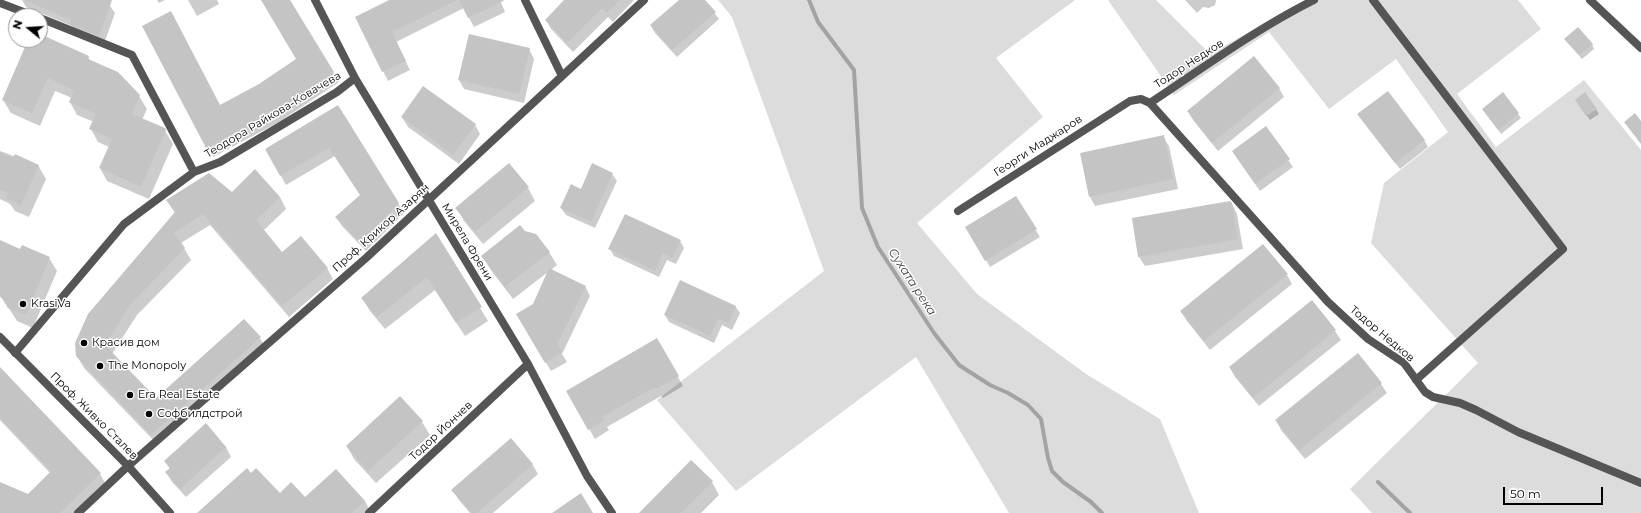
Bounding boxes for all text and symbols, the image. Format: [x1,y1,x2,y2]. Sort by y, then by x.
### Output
north arrow [8,8,48,48]
text: N [10,18,26,31]
street label: Тодор Недков [1152,37,1226,91]
street label: Теодора Райкова-Ковачева [202,69,344,161]
street label: Георги Маджаров [991,112,1085,180]
street label: Проф. Крикор Азарян [330,181,432,275]
street label: Мирела Френи [439,201,495,283]
water label: Сухата река [885,246,939,318]
place label: KrasiVa [31,297,71,311]
marker: KrasiVa [18,299,28,309]
street label: Тодор Недков [1347,303,1417,365]
place label: Красив дом [92,336,160,350]
marker: Красив дом [79,338,89,348]
place label: The Monopoly [108,359,186,373]
marker: The Monopoly [95,361,105,371]
street label: Проф. Живко Сталев [47,369,141,463]
place label: Era Real Estate [138,388,220,402]
marker: Era Real Estate [125,390,135,400]
street label: Тодор Йончев [407,399,475,463]
place label: Софбилдстрой [157,407,243,421]
marker: Софбилдстрой [144,409,154,419]
scale bar [1505,479,1605,505]
text: 50 m [1510,486,1541,501]

